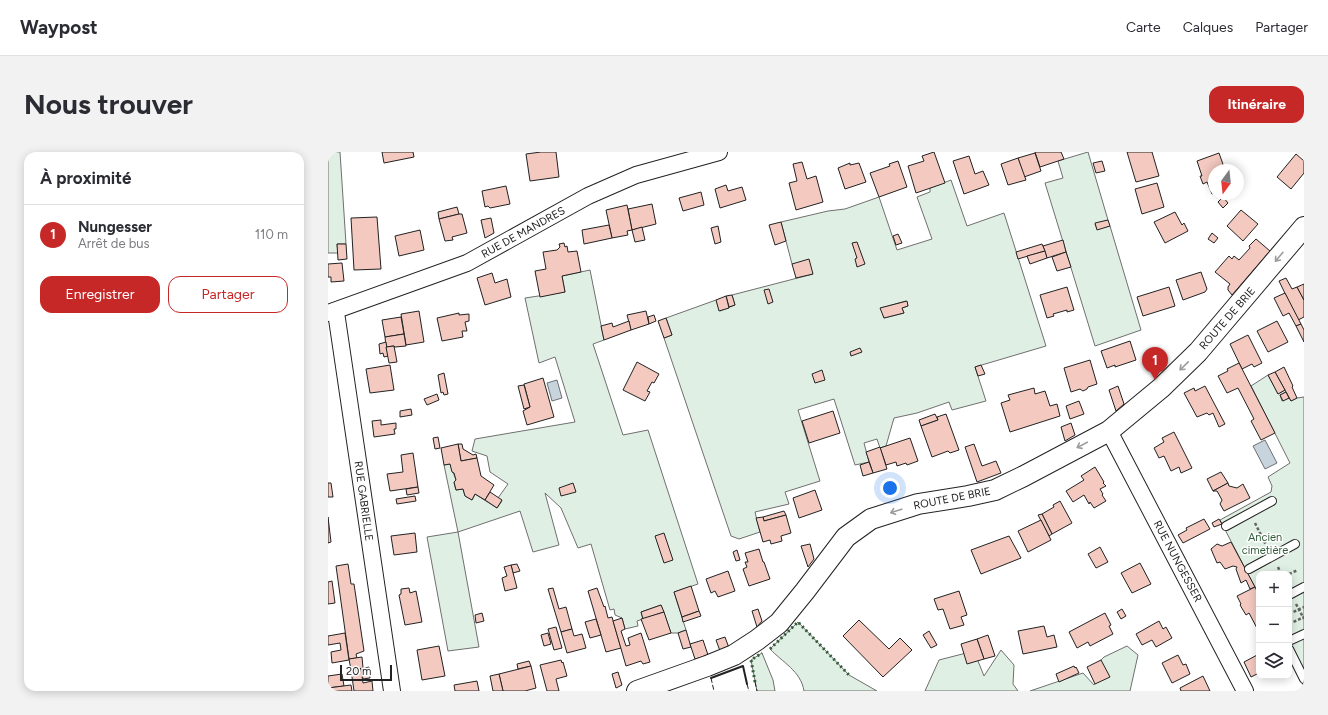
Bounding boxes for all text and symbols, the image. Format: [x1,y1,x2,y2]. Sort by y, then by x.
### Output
text: Waypost [20,16,98,39]
text: Carte [1126,19,1161,36]
text: Calques [1183,19,1233,36]
text: Partager [1255,19,1308,36]
button: Itinéraire [1209,86,1304,123]
text: Nous trouver [24,87,193,121]
north arrow [1208,164,1244,200]
text: À proximité [40,168,131,188]
street label: RUE DE MANDRES [479,204,568,261]
text: Nungesser [78,218,152,236]
text: 1 [50,227,56,242]
text: 110 m [255,227,288,242]
text: Arrêt de bus [78,236,150,251]
one-way arrow [1274,252,1283,263]
button: Enregistrer [40,276,160,313]
button: Partager [168,276,288,313]
street label: ROUTE DE BRIE [1197,285,1258,352]
pin: 1 [1142,347,1168,380]
one-way arrow [1179,361,1189,370]
one-way arrow [1077,442,1089,450]
street label: RUE GABRIELLE [351,460,376,542]
your location [880,478,900,498]
street label: ROUTE DE BRIE [912,485,992,512]
one-way arrow [889,508,902,515]
street label: RUE NUNGESSER [1151,518,1205,604]
park label: Ancien cimetière [1242,531,1288,557]
map controls [1256,571,1292,679]
button: + [1256,571,1292,607]
button: − [1256,607,1292,643]
button: layers [1256,643,1292,679]
scale bar [340,663,392,682]
text: 20 m [346,665,371,678]

